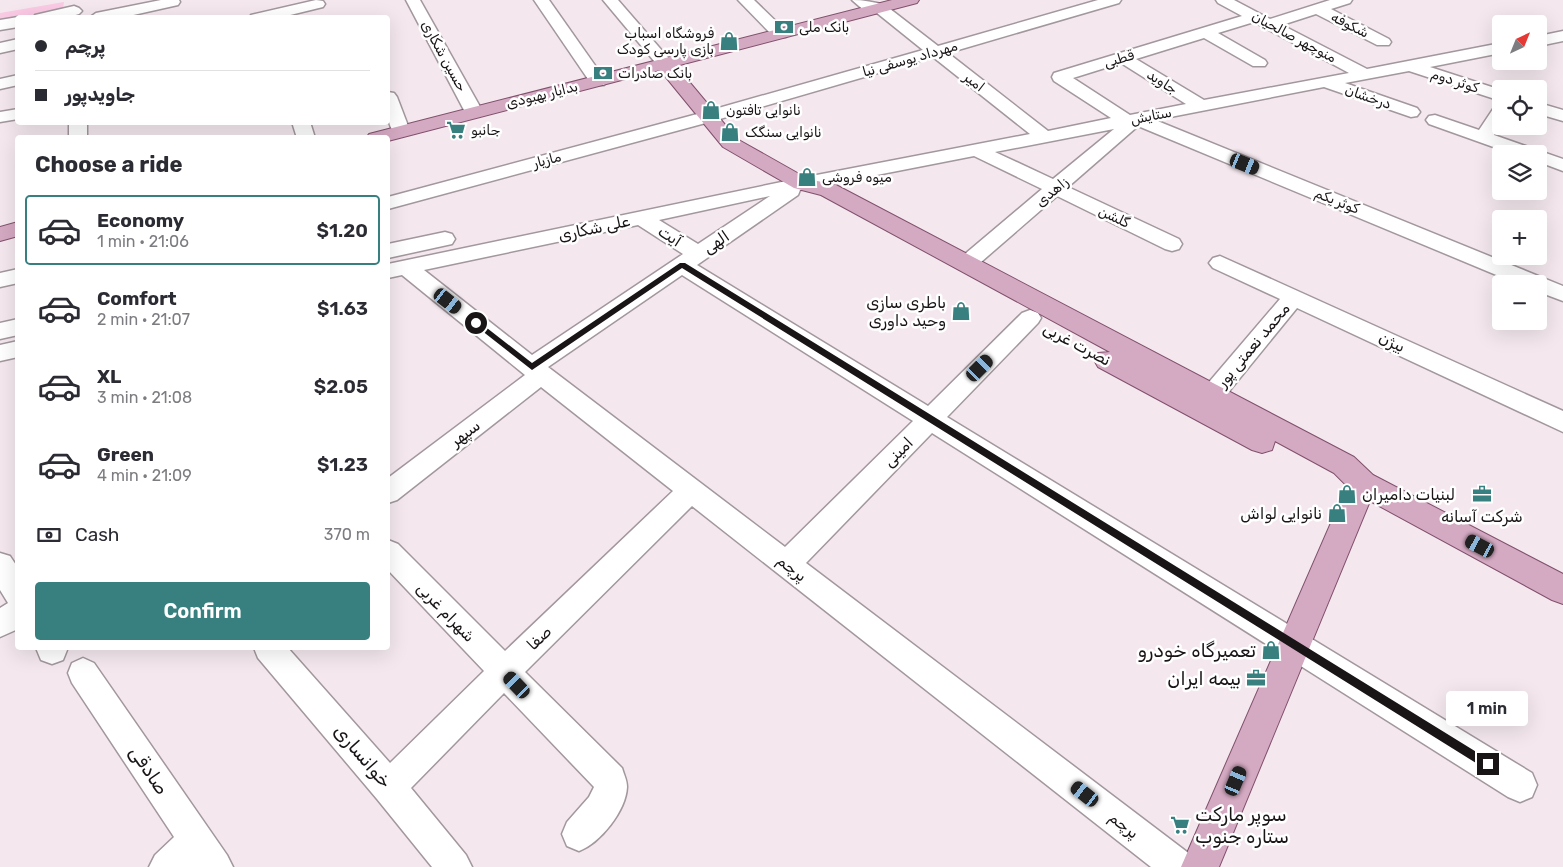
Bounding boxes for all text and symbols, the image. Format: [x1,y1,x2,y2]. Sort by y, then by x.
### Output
street label: منوچهر صالحیان [1249,8,1339,67]
street label: شکوفه [1328,8,1372,42]
north arrow [1492,15,1548,70]
map controls [1492,15,1547,330]
bank icon: بانک ملی [773,16,795,38]
street label: حسین شکاری [417,17,471,95]
place label: بانک ملی [799,19,849,36]
place label: فروشگاه اسباب بازی پارسی کودک [617,25,714,59]
shop icon: فروشگاه اسباب بازی پارسی کودک [718,30,740,52]
text: پرچم [65,35,105,58]
street label: مهرداد یوسفی نیا [860,37,960,81]
street label: قطبی [1102,46,1137,72]
bank icon: بانک صادرات [592,62,614,84]
place label: بانک صادرات [618,65,692,82]
street label: کوثر دوم [1429,65,1482,98]
street label: جاوید [1144,66,1181,98]
street label: امیر [959,68,988,95]
street label: بدایار بهبودی [504,78,580,112]
button: locate [1492,80,1547,135]
street label: درخشان [1343,81,1394,113]
text: جاویدپور [65,83,135,106]
shop icon: نانوایی تافتون [700,99,722,121]
place label: نانوایی تافتون [726,102,801,119]
street label: ستایش [1129,104,1173,128]
supermarket icon: جانبو [445,119,467,141]
shop icon: نانوایی سنگک [719,121,741,143]
place label: جانبو [471,122,500,139]
place label: نانوایی سنگک [745,124,822,141]
button: layers [1492,145,1547,200]
street label: مازیار [530,148,563,172]
text: Choose a ride [35,151,182,178]
car [1228,151,1261,177]
shop icon: میوه فروشی [796,166,818,188]
place label: میوه فروشی [822,169,892,186]
street label: زاهدی [1032,173,1072,211]
street label: کوثر یکم [1312,184,1362,218]
street label: گلشن [1096,202,1133,232]
icon: car [37,208,82,253]
text: Economy [97,209,184,232]
button: + [1492,210,1547,265]
street label: علی شکاری [556,211,632,246]
text: $1.20 [316,219,368,242]
street label: آیت [655,221,686,251]
street label: الهی [699,226,733,258]
text: 1 min · 21:06 [97,232,189,251]
button: − [1492,275,1547,330]
icon: car [37,286,82,331]
car [431,286,464,316]
text: Comfort [97,287,177,310]
place label: باطری سازی وحید داوری [866,293,946,331]
text: $1.63 [317,297,368,320]
street label: محمد نعمتی پور [1212,299,1295,392]
shop icon: باطری سازی وحید داوری [950,300,972,322]
text: 2 min · 21:07 [97,310,190,329]
route start [465,312,487,334]
street label: نصرت غربی [1040,318,1114,371]
street label: بیژن [1375,328,1408,357]
car [964,352,995,384]
icon: car [37,364,82,409]
text: XL [97,365,121,388]
text: $2.05 [314,375,368,398]
text: 3 min · 21:08 [97,388,192,407]
street label: سپهر [445,416,484,452]
street label: امینی [879,433,917,471]
icon: car [37,442,82,487]
text: Green [97,443,154,466]
text: $1.23 [317,453,368,476]
text: 4 min · 21:09 [97,466,192,485]
shop icon: لبنیات دامیران [1336,483,1358,505]
office icon: شرکت آسانه [1471,483,1493,505]
place label: لبنیات دامیران [1362,485,1455,505]
shop icon: نانوایی لواش [1326,502,1348,524]
place label: نانوایی لواش [1240,504,1322,524]
place label: شرکت آسانه [1441,507,1523,527]
icon: cash [35,521,63,549]
text: Cash [75,523,119,546]
text: 370 m [324,525,370,544]
car [1463,532,1496,560]
street label: پرچم [773,551,811,586]
street label: شهرام غربی [412,578,479,646]
button: Confirm [35,582,370,640]
street label: صفا [523,622,555,654]
place label: تعمیرگاه خودرو [1138,639,1256,662]
shop icon: تعمیرگاه خودرو [1260,639,1282,661]
place label: بیمه ایران [1167,667,1241,690]
office icon: بیمه ایران [1245,667,1267,689]
car [501,669,532,701]
callout: 1 min [1447,692,1529,726]
text: 1 min [1467,699,1507,718]
street label: خوانساری [329,719,397,793]
street label: صادقی [124,741,174,799]
route end [1477,753,1499,775]
car [1223,764,1248,798]
car [1068,779,1101,809]
place label: سوپر مارکت ستاره جنوب [1195,803,1289,848]
street label: پرچم [1105,808,1143,843]
supermarket icon: سوپر مارکت ستاره جنوب [1169,814,1191,836]

